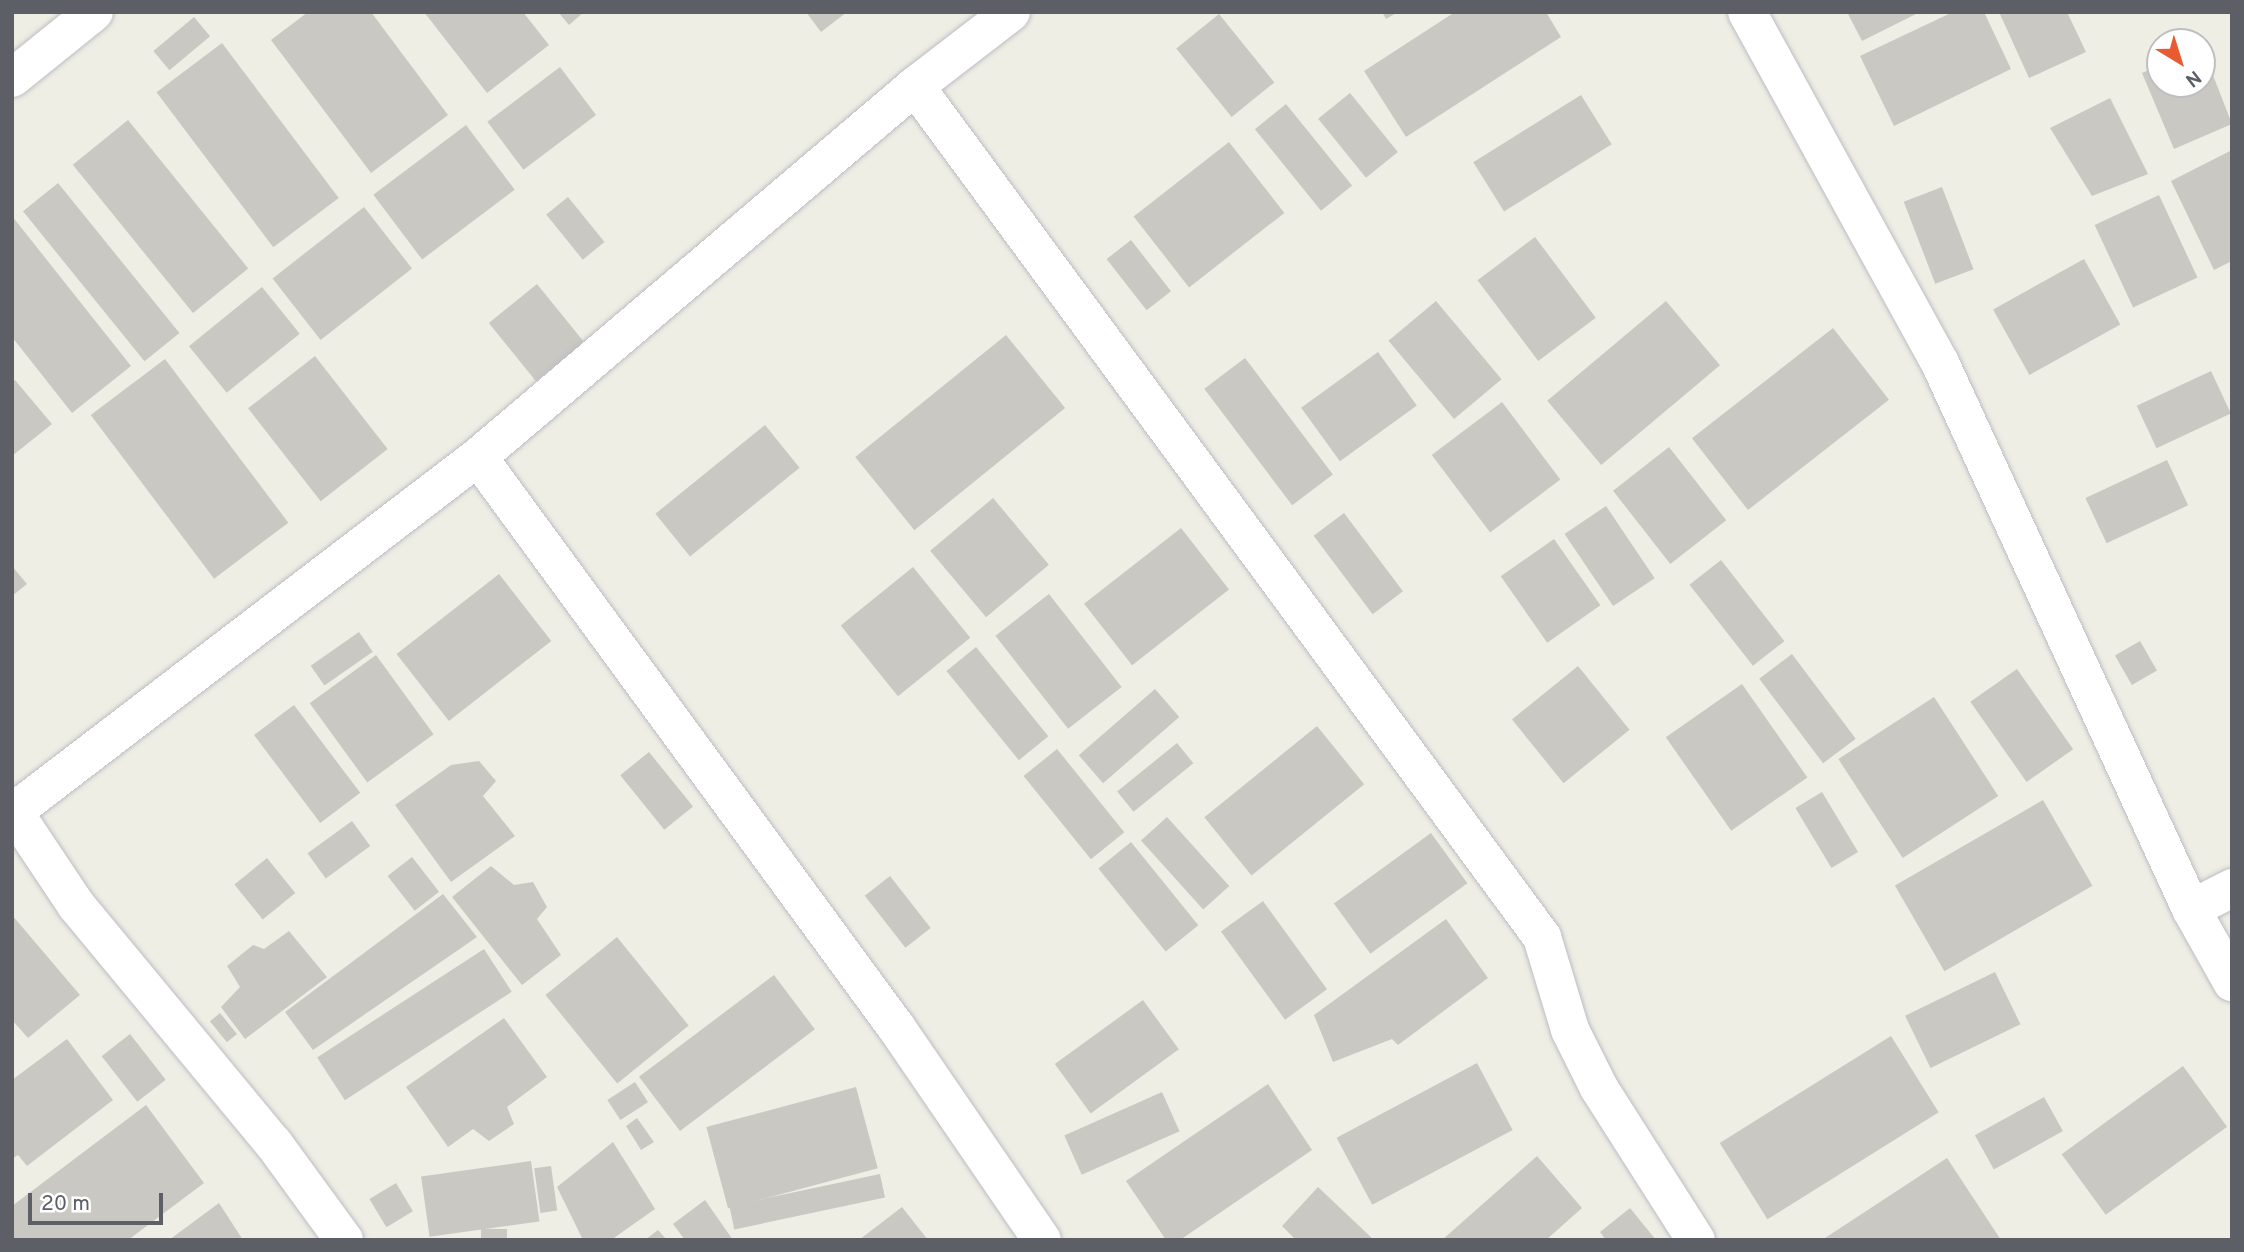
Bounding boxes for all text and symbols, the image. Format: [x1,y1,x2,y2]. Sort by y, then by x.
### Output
north arrow [2146,28,2216,98]
text: N [2180,64,2205,92]
scale bar [32,1178,166,1222]
text: 20 m [41,1191,90,1218]

